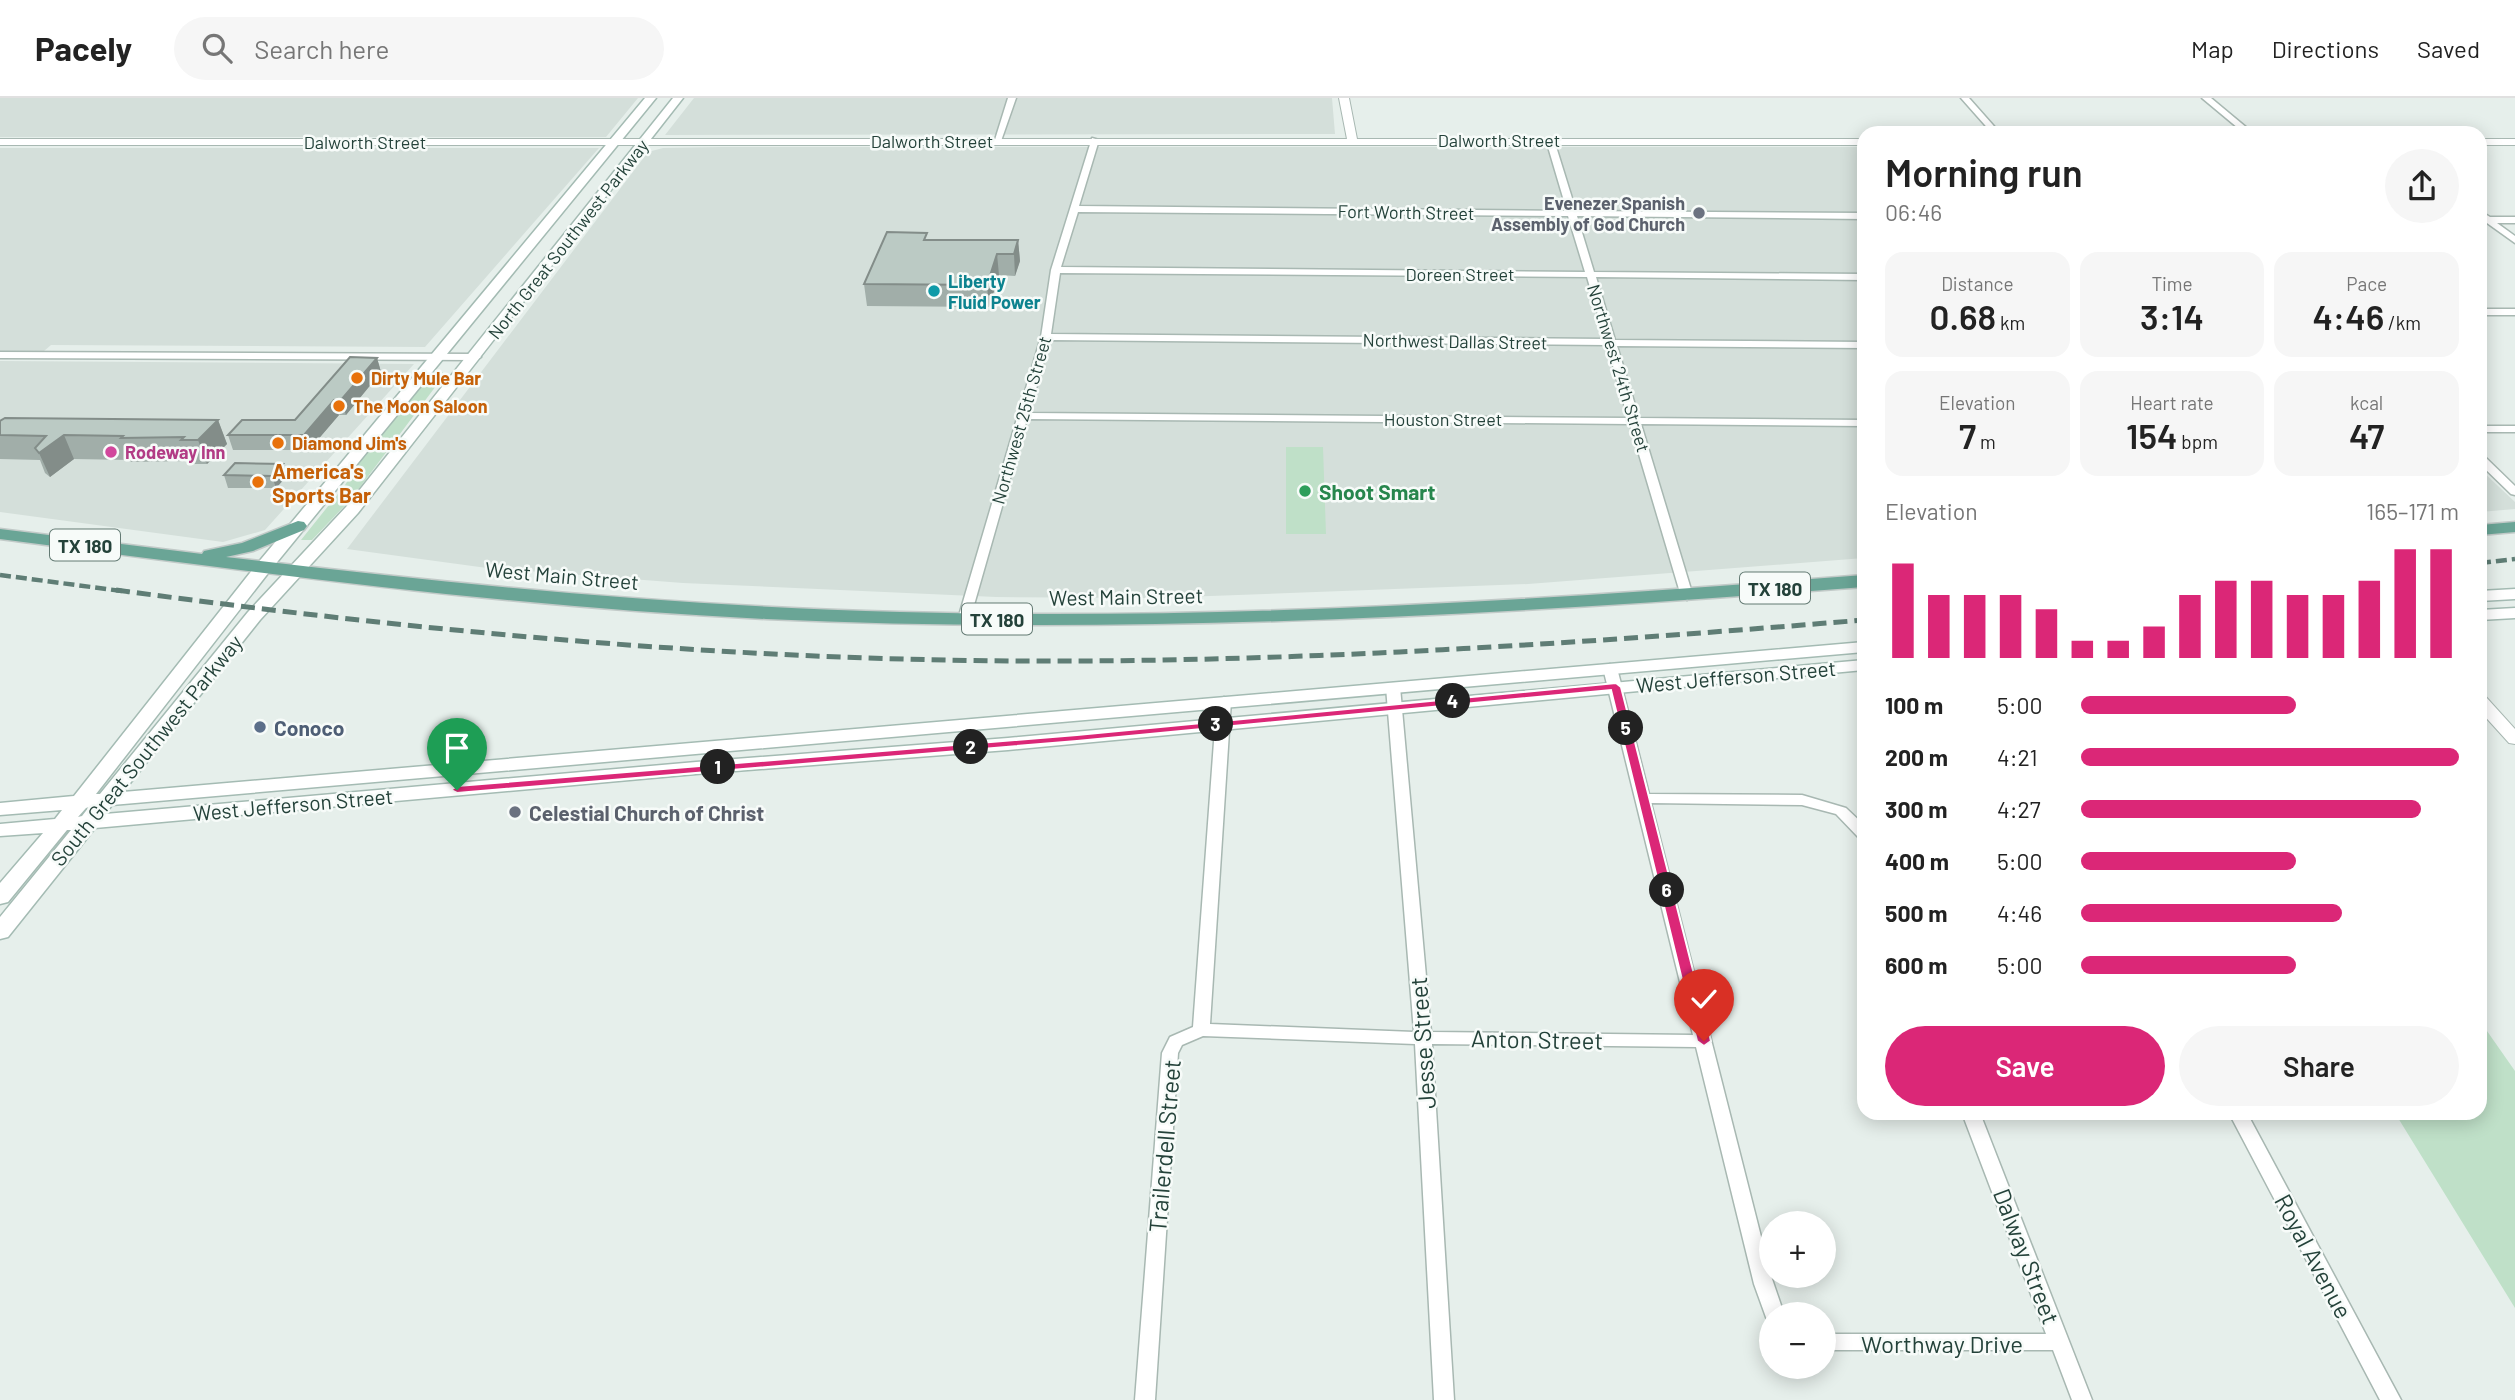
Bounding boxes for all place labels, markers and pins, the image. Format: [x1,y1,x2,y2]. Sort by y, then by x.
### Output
place label: Evenezer Spanish Assembly of God Church [1491,192,1685,235]
marker: Evenezer Spanish Assembly of God Church [1691,205,1707,221]
place label: Liberty Fluid Power [948,270,1041,313]
marker: Liberty Fluid Power [926,283,942,299]
place label: Dirty Mule Bar [371,367,481,389]
marker: Dirty Mule Bar [349,370,365,386]
place label: The Moon Saloon [353,395,488,417]
marker: The Moon Saloon [331,398,347,414]
place label: Diamond Jim's [292,432,407,454]
marker: Diamond Jim's [270,435,286,451]
place label: Rodeway Inn [125,441,225,463]
marker: Rodeway Inn [103,444,119,460]
place label: America's Sports Bar [272,458,371,507]
marker: America's Sports Bar [250,474,266,490]
place label: Shoot Smart [1319,479,1435,504]
marker: Shoot Smart [1297,483,1313,499]
pin: 4 [1436,684,1470,718]
pin: 3 [1198,706,1234,742]
pin: 5 [1608,710,1644,746]
place label: Conoco [274,715,344,740]
pin [427,718,487,790]
marker: Conoco [252,719,268,735]
pin: 2 [954,730,988,764]
pin: 1 [700,750,736,784]
place label: Celestial Church of Christ [529,800,764,825]
marker: Celestial Church of Christ [507,804,523,820]
pin: 6 [1650,872,1684,908]
pin [1674,969,1734,1041]

